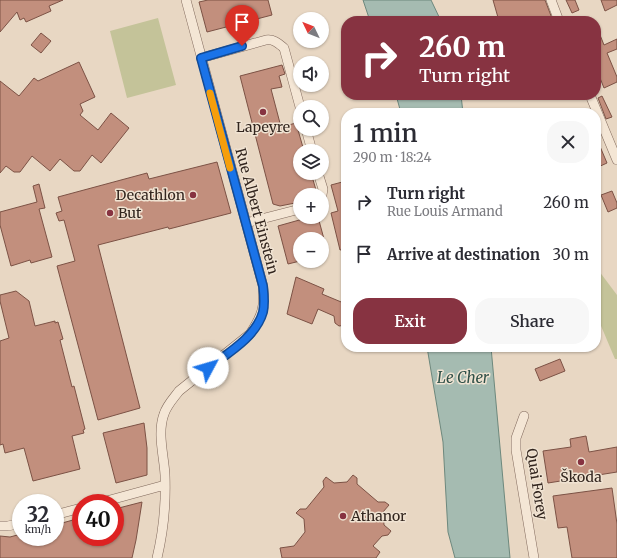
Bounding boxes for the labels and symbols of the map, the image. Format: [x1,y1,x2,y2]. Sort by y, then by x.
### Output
pin [225,5,259,46]
north arrow [293,12,329,48]
marker: Lapeyre [258,107,268,117]
place label: Lapeyre [236,118,290,136]
street label: Rue Albert Einstein [231,146,283,276]
place label: Decathlon [116,186,185,204]
marker: Decathlon [188,190,198,200]
place label: But [118,204,142,222]
marker: But [105,208,115,218]
position arrow [187,347,229,389]
water label: Le Cher [437,368,490,387]
street label: Quai Forey [522,447,552,522]
marker: Škoda [576,457,586,467]
place label: Škoda [560,468,602,486]
speed limit sign: 40 [72,494,124,546]
place label: Athanor [350,507,406,525]
marker: Athanor [338,511,348,521]

